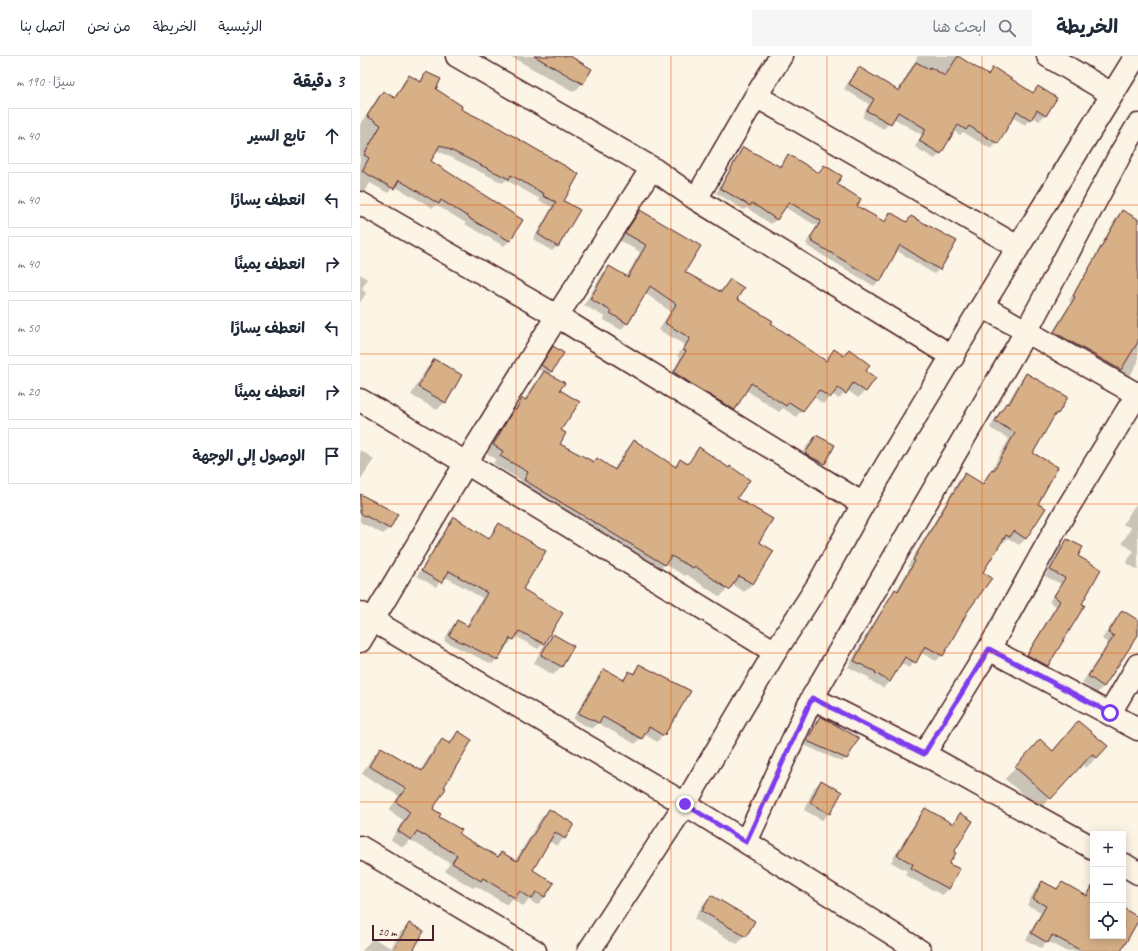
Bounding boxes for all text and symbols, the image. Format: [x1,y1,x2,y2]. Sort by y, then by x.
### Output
search box [752,10,1032,46]
text: الخريطة [1056,15,1118,39]
icon: search [996,17,1018,39]
text: اتصل بنا [20,18,65,35]
text: من نحن [87,18,131,35]
text: الخريطة [153,18,196,35]
text: الرئيسية [218,18,262,35]
text: ابحث هنا [932,18,986,37]
text: 3 دقيقة [293,71,344,92]
text: سيرًا · 190 m [16,74,75,90]
icon: ahead [321,125,343,147]
text: تابع السير [248,127,305,146]
text: 40 m [17,128,39,144]
icon: left [321,189,343,211]
text: انعطف يسارًا [230,191,305,210]
text: 40 m [17,192,39,208]
icon: right [321,253,343,275]
text: انعطف يمينًا [234,255,305,274]
text: 40 m [17,256,39,272]
icon: left [321,317,343,339]
text: انعطف يسارًا [230,319,305,338]
text: 50 m [17,320,39,336]
icon: right [321,381,343,403]
text: انعطف يمينًا [234,383,305,402]
text: 20 m [17,384,39,400]
icon: arrive [321,445,343,467]
text: الوصول إلى الوجهة [192,447,305,466]
route start [1101,704,1119,722]
route end [676,795,694,813]
map controls [1090,831,1126,939]
button: + [1090,831,1126,867]
button: − [1090,867,1126,903]
button: locate [1090,903,1126,939]
scale bar [372,923,434,942]
text: 20 m [378,925,397,939]

